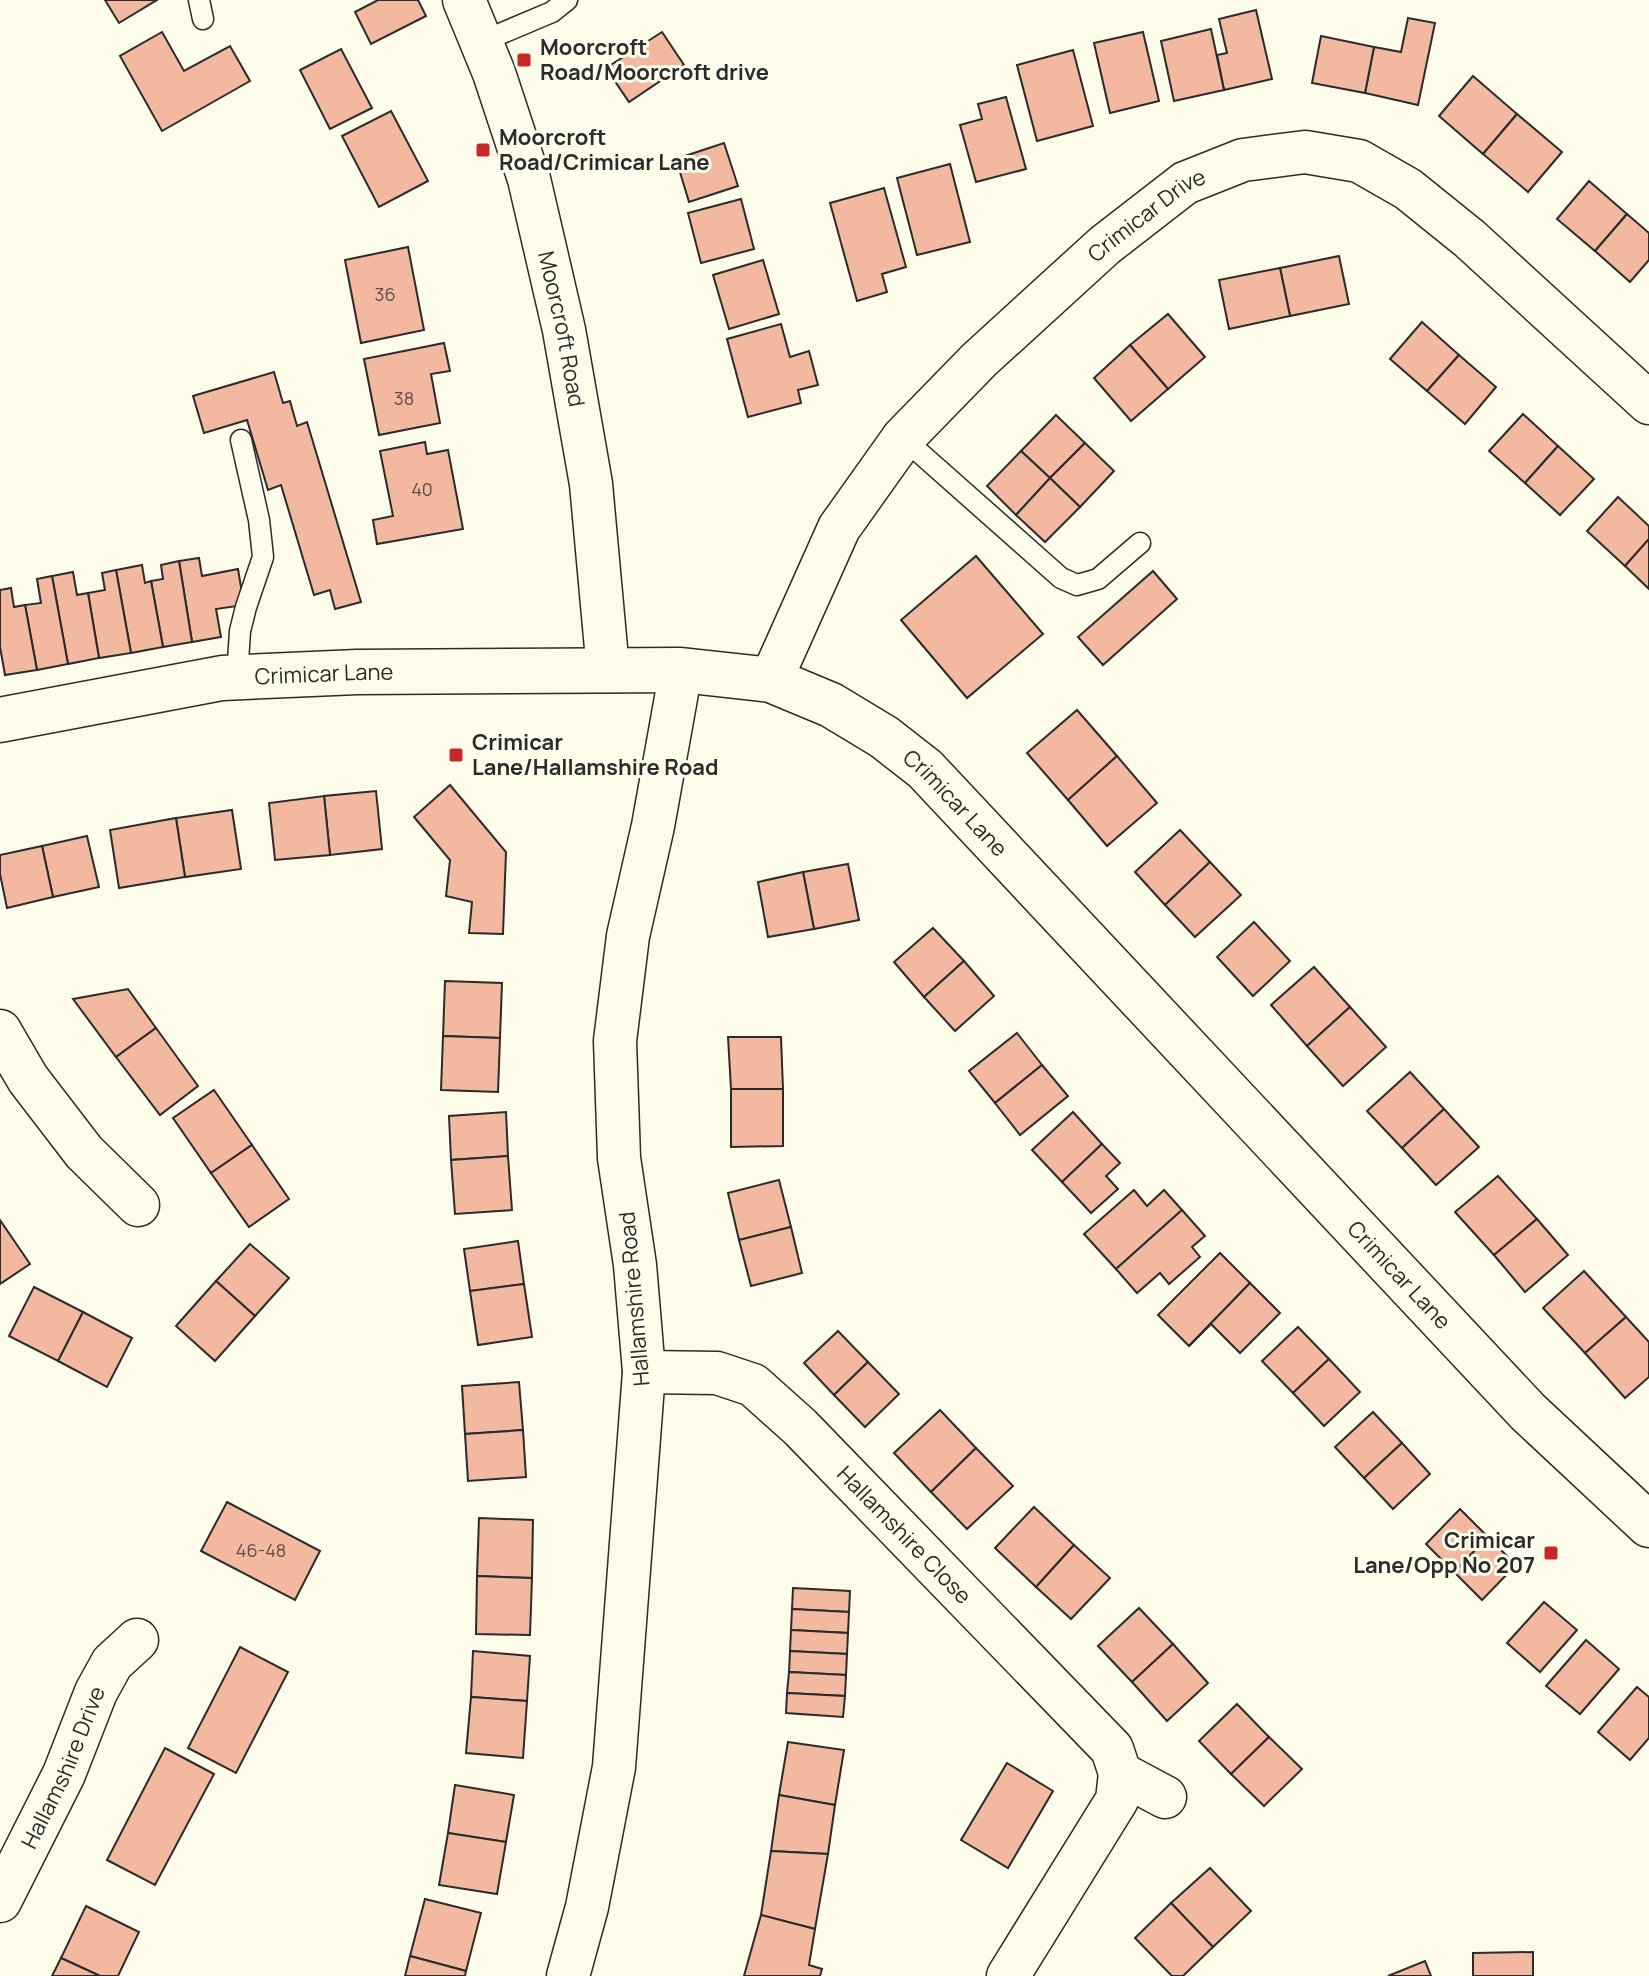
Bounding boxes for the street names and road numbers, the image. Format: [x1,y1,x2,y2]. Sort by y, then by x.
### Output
street label: Crimicar Drive [1081,161,1210,269]
street label: Moorcroft Road [531,248,592,409]
street label: Crimicar Lane [254,657,393,692]
street label: Crimicar Lane [897,742,1015,863]
street label: Hallamshire Road [611,1210,657,1388]
street label: Crimicar Lane [1341,1214,1458,1336]
street label: Hallamshire Close [830,1459,978,1610]
street label: Hallamshire Drive [14,1682,112,1854]

